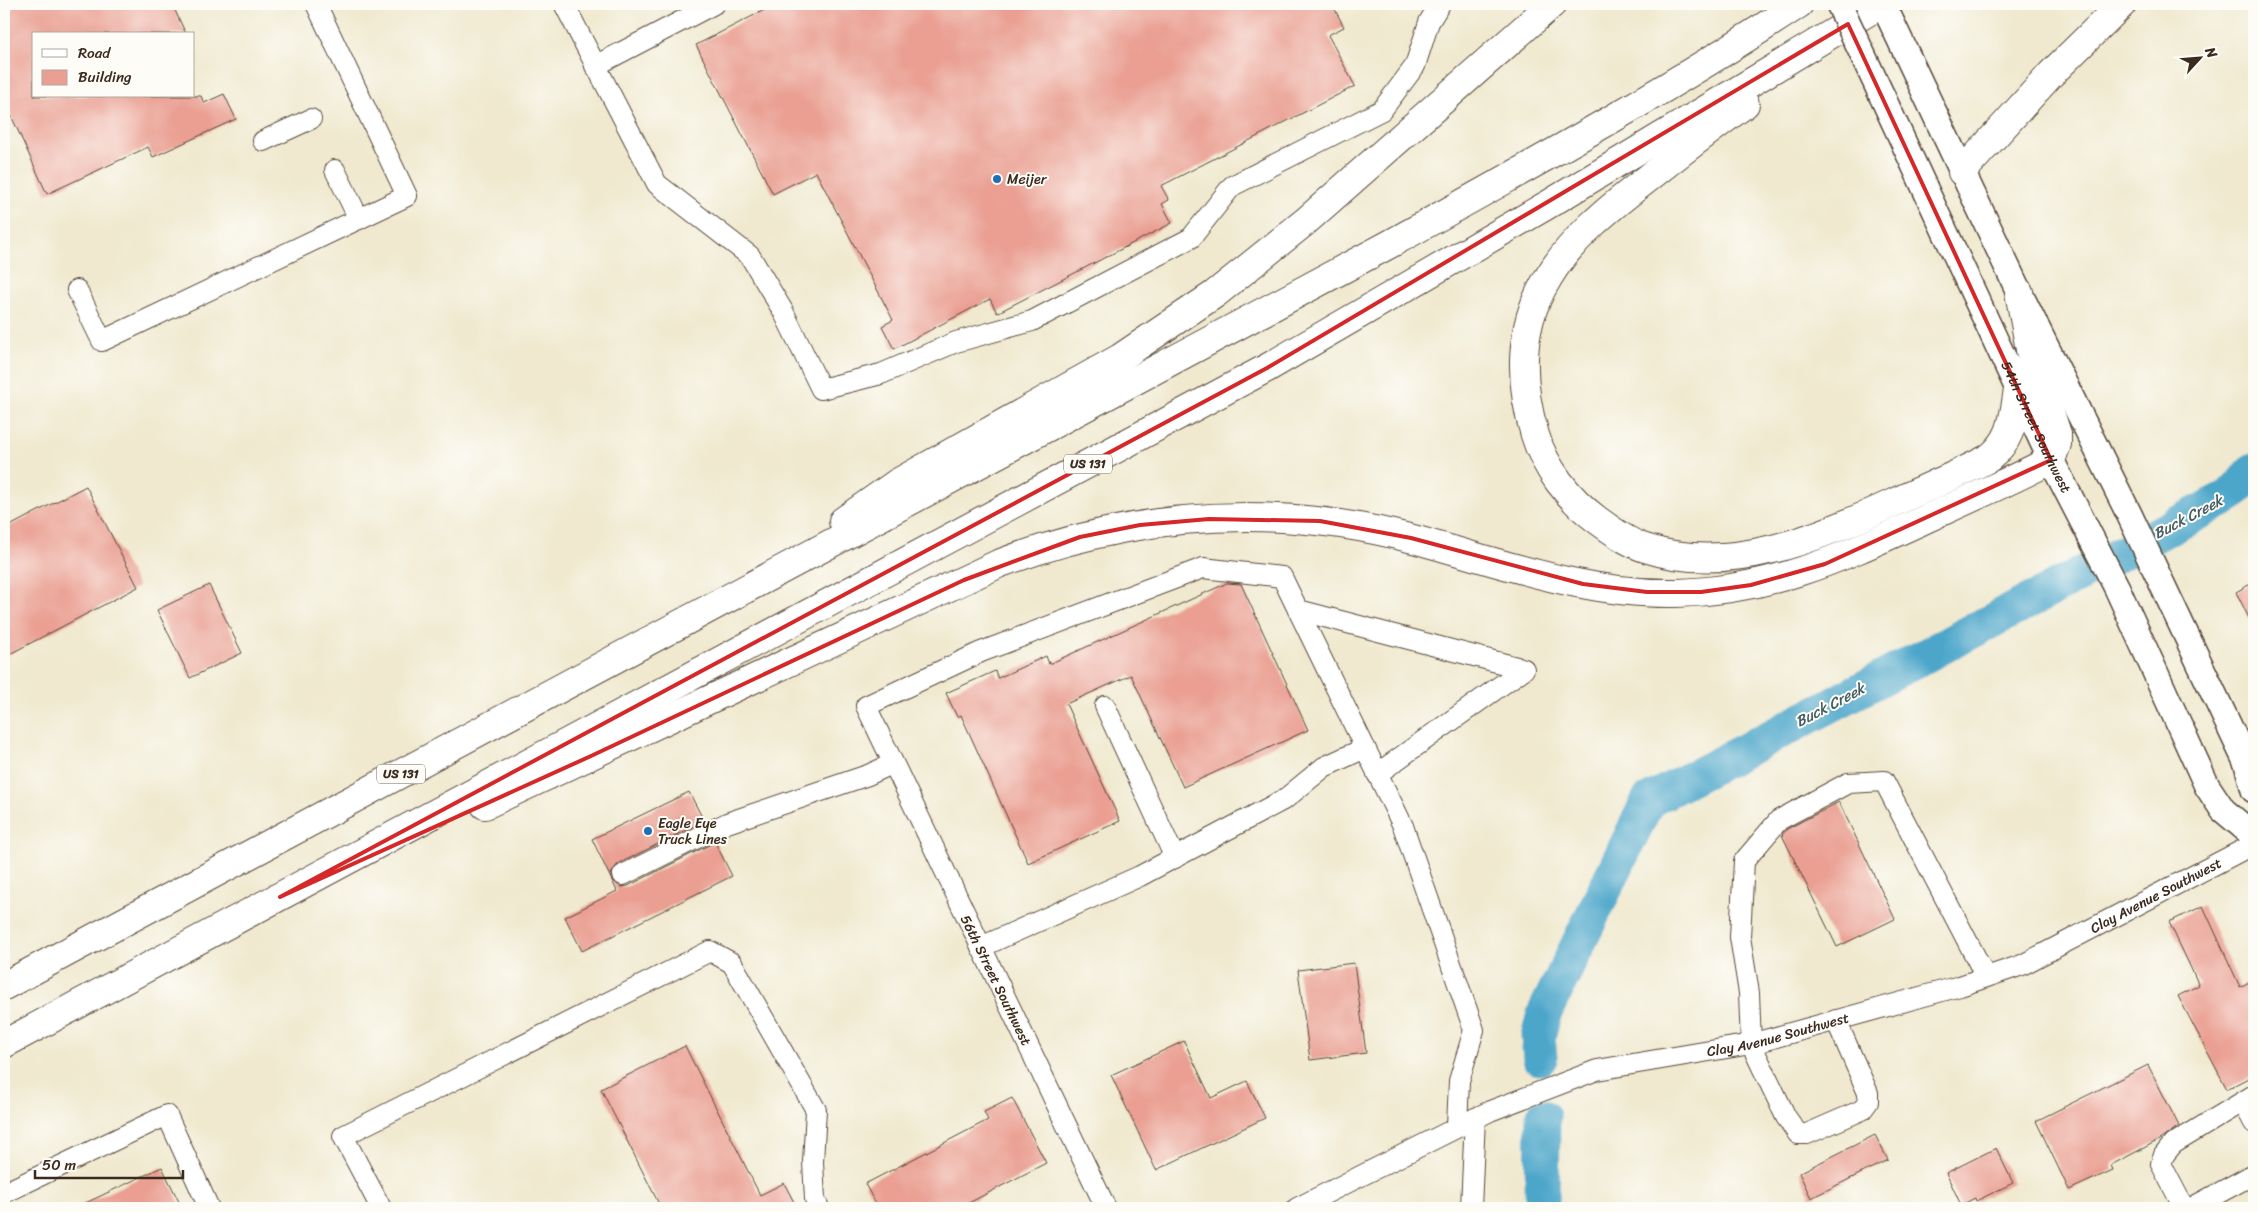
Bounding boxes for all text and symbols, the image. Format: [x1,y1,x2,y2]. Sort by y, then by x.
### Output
legend [32,32,195,98]
north arrow [2176,32,2226,82]
text: Road [78,40,111,66]
text: N [2197,42,2225,63]
text: Building [78,64,132,90]
place label: Meijer [1007,167,1048,192]
marker: Meijer [991,173,1003,185]
street label: 54th Street Southwest [1994,357,2078,498]
road number: US 131 [1064,454,1112,474]
water label: Buck Creek [2149,487,2229,546]
water label: Buck Creek [1791,675,1871,734]
road number: US 131 [377,764,425,784]
place label: Eagle Eye Truck Lines [658,811,727,852]
marker: Eagle Eye Truck Lines [642,825,654,837]
street label: Clay Avenue Southwest [2086,851,2226,940]
street label: 56th Street Southwest [953,911,1038,1050]
street label: Clay Avenue Southwest [1705,1005,1852,1064]
scale bar [35,1147,182,1179]
text: 50 m [42,1152,77,1178]

